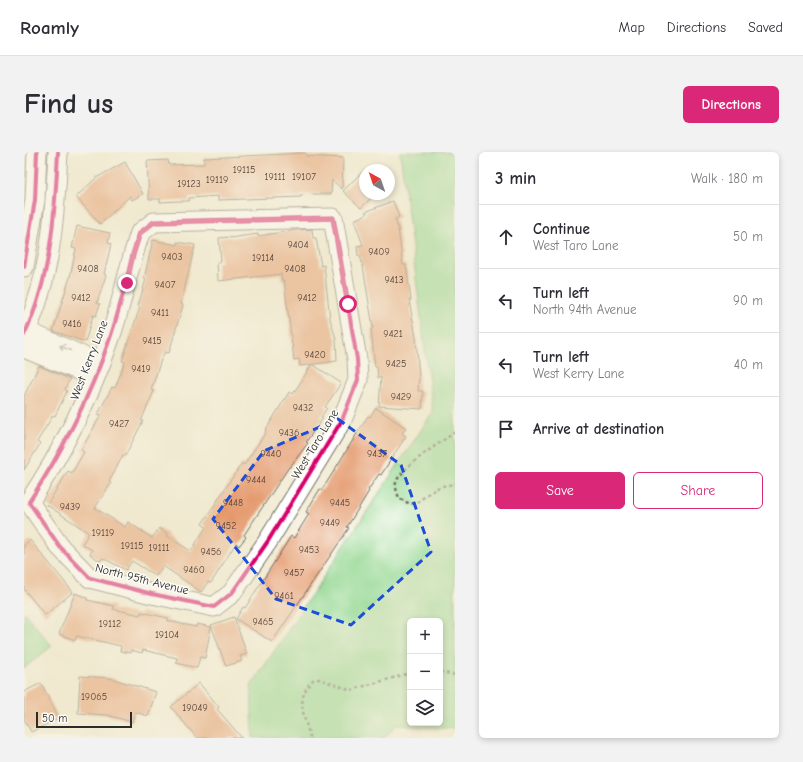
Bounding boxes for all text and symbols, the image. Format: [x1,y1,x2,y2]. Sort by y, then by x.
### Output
text: Roamly [20,17,79,39]
text: Map [618,19,645,36]
text: Directions [667,19,726,36]
text: Saved [748,19,783,36]
button: Directions [683,86,779,123]
text: Find us [24,88,113,120]
house number: 19115 [233,164,255,176]
north arrow [359,164,395,200]
text: 3 min [495,169,536,188]
house number: 19111 [264,171,286,183]
house number: 19107 [292,171,316,183]
text: Walk · 180 m [691,171,763,186]
house number: 19119 [206,174,228,186]
house number: 19123 [177,178,201,190]
text: Continue [533,220,590,238]
icon: ahead [495,226,517,248]
text: 50 m [733,229,763,244]
text: West Taro Lane [533,238,619,253]
house number: 9404 [287,239,309,251]
house number: 9409 [368,246,390,258]
house number: 9403 [161,251,183,263]
house number: 19114 [252,252,274,264]
house number: 9408 [77,263,99,275]
house number: 9408 [284,263,306,275]
route end [118,274,136,292]
house number: 9413 [384,274,404,286]
house number: 9407 [155,279,176,291]
text: Turn left [533,284,589,302]
icon: left [495,290,517,312]
house number: 9412 [71,292,91,304]
house number: 9412 [297,292,317,304]
text: 90 m [733,293,763,308]
route start [339,295,357,313]
text: North 94th Avenue [533,302,636,317]
house number: 9411 [151,307,169,319]
house number: 9416 [62,318,82,330]
street label: West Kerry Lane [67,318,111,402]
house number: 9421 [383,328,403,340]
house number: 9415 [142,335,162,347]
one-way arrow [59,344,71,351]
text: Turn left [533,348,589,366]
house number: 9420 [304,349,326,361]
icon: left [495,354,517,376]
text: 40 m [734,357,763,372]
house number: 9425 [386,358,406,370]
house number: 9419 [131,363,151,375]
text: West Kerry Lane [533,366,624,381]
house number: 9429 [391,391,411,403]
house number: 9432 [293,402,313,414]
street label: West Taro Lane [289,407,341,481]
house number: 9427 [109,418,129,430]
icon: arrive [495,418,517,440]
text: Arrive at destination [533,420,664,438]
house number: 9436 [279,427,299,439]
house number: 9440 [260,448,282,460]
house number: 9437 [367,448,387,460]
button: Save [495,472,625,509]
button: Share [633,472,763,509]
house number: 9444 [246,474,266,486]
house number: 9448 [223,497,243,509]
house number: 9445 [330,497,350,509]
house number: 9439 [60,501,80,513]
house number: 9449 [320,517,340,529]
house number: 9452 [216,520,236,532]
house number: 19119 [92,527,114,539]
house number: 19115 [121,540,143,552]
house number: 19111 [148,542,170,554]
house number: 9453 [299,544,319,556]
house number: 9456 [201,546,222,558]
street label: North 95th Avenue [94,561,190,597]
house number: 9460 [183,564,205,576]
house number: 9457 [284,567,304,579]
house number: 9461 [274,590,294,602]
house number: 9465 [253,616,274,628]
house number: 19112 [99,618,121,630]
map controls [407,618,443,726]
button: + [407,618,443,654]
house number: 19104 [155,629,179,641]
button: − [407,654,443,690]
button: layers [407,690,443,726]
house number: 19065 [81,691,107,703]
house number: 19049 [182,702,208,714]
scale bar [36,710,132,729]
text: 50 m [42,712,67,725]

